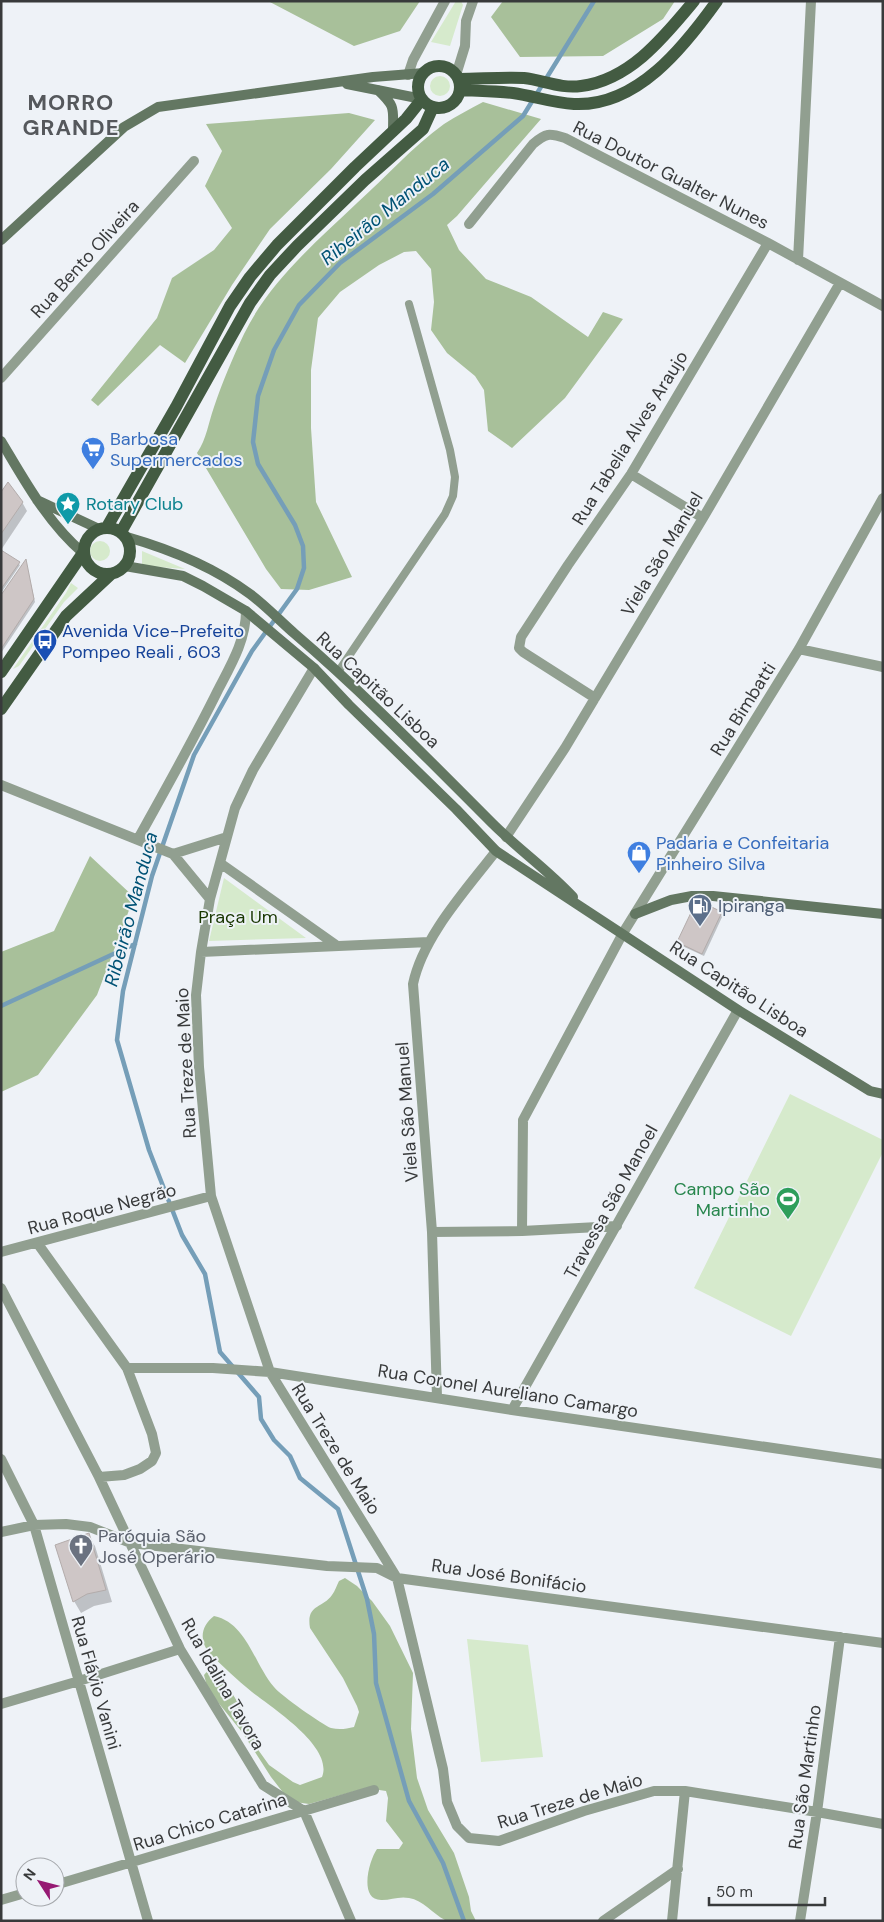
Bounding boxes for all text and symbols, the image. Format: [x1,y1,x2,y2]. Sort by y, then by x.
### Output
district label: MORRO GRANDE [22,88,120,142]
street label: Rua Doutor Gualter Nunes [569,115,773,235]
water label: Ribeirão Manduca [315,151,455,271]
street label: Rua Bento Oliveira [25,195,145,323]
street label: Rua Tabelia Alves Araujo [566,346,694,530]
place label: Barbosa Supermercados [110,427,243,472]
supermarket icon: Barbosa Supermercados [80,436,106,470]
street label: Viela São Manuel [615,488,709,620]
place icon: Rotary Club [55,491,81,525]
place label: Rotary Club [86,492,183,516]
place label: Avenida Vice-Prefeito Pompeo Reali , 603 [62,619,244,664]
street label: Rua Capitão Lisboa [311,626,445,754]
bus stop icon: Avenida Vice-Prefeito Pompeo Reali , 603 [32,628,58,662]
street label: Rua Bimbatti [705,658,781,760]
water label: Ribeirão Manduca [98,829,164,989]
place label: Padaria e Confeitaria Pinheiro Silva [656,831,829,876]
shop icon: Padaria e Confeitaria Pinheiro Silva [626,840,652,874]
fuel station icon: Ipiranga [687,893,713,927]
place label: Ipiranga [718,894,784,918]
park label: Praça Um [198,905,278,929]
street label: Rua Capitão Lisboa [665,935,813,1043]
street label: Rua Treze de Maio [170,987,202,1139]
street label: Viela São Manuel [390,1041,424,1183]
street label: Travessa São Manoel [559,1121,663,1283]
place label: Campo São Martinho [674,1177,770,1222]
street label: Rua Roque Negrão [25,1178,179,1240]
sports icon: Campo São Martinho [775,1186,801,1220]
street label: Rua Coronel Aureliano Camargo [376,1359,640,1423]
street label: Rua Treze de Maio [286,1379,386,1519]
place label: Paróquia São José Operário [98,1524,215,1569]
church icon: Paróquia São José Operário [68,1533,94,1567]
street label: Rua José Bonifácio [430,1553,588,1599]
street label: Rua Flávio Vanini [65,1613,127,1753]
street label: Rua Idalina Tavora [175,1614,271,1754]
street label: Rua São Martinho [783,1703,827,1851]
street label: Rua Treze de Maio [494,1767,646,1835]
street label: Rua Chico Catarina [130,1787,290,1857]
north arrow [15,1857,65,1907]
text: N [19,1865,40,1884]
scale bar [709,1874,825,1906]
text: 50 m [716,1882,753,1902]

